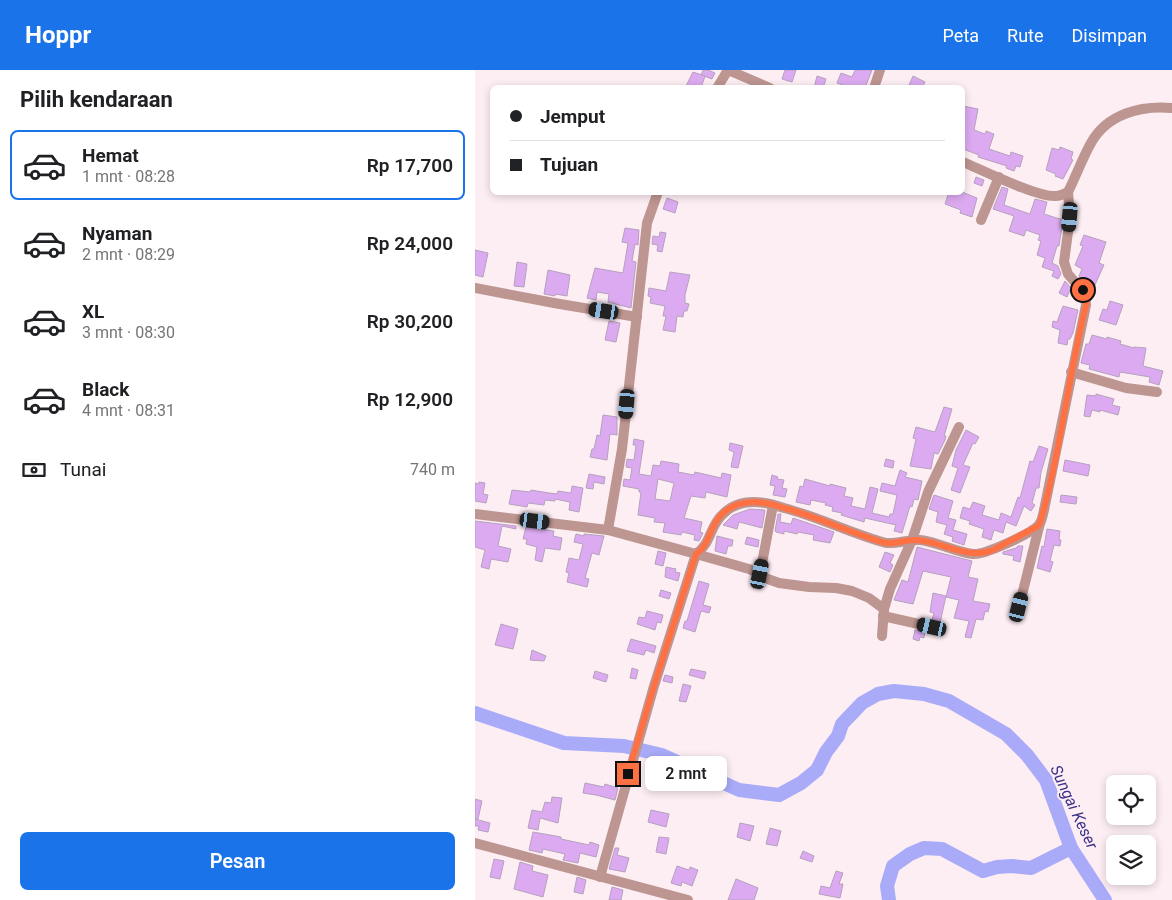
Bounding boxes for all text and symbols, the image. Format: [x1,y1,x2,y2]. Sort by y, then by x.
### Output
text: Hoppr [25,21,91,49]
text: Peta [943,25,979,46]
text: Rute [1007,25,1044,46]
text: Disimpan [1072,25,1147,46]
text: Pilih kendaraan [20,87,173,112]
text: Jemput [540,105,605,128]
icon: car [22,143,67,188]
text: Hemat [82,144,139,167]
text: Tujuan [540,153,598,176]
text: Rp 17,700 [367,154,453,177]
text: 1 mnt · 08:28 [82,167,175,186]
car [1061,201,1078,233]
icon: car [22,221,67,266]
text: Nyaman [82,222,152,245]
text: Rp 24,000 [367,232,453,255]
text: 2 mnt · 08:29 [82,245,175,264]
route start [1072,279,1094,301]
icon: car [22,299,67,344]
text: XL [82,300,104,323]
car [588,301,619,321]
text: Rp 30,200 [367,310,453,333]
text: 3 mnt · 08:30 [82,323,175,342]
icon: car [22,377,67,422]
text: Black [82,378,129,401]
text: Rp 12,900 [367,388,453,411]
car [618,388,635,420]
text: 4 mnt · 08:31 [82,401,175,420]
icon: cash [20,456,48,484]
text: Tunai [60,458,106,481]
text: 740 m [410,460,455,479]
car [519,512,550,530]
car [749,558,770,590]
car [1008,591,1029,623]
car [915,616,948,638]
callout: 2 mnt [645,756,728,792]
water label: Sungai Keser [1046,762,1102,853]
route end [617,763,639,785]
text: 2 mnt [665,764,707,783]
map controls [1106,775,1156,885]
button: locate [1106,775,1156,825]
button: Pesan [20,832,455,890]
button: layers [1106,835,1156,885]

